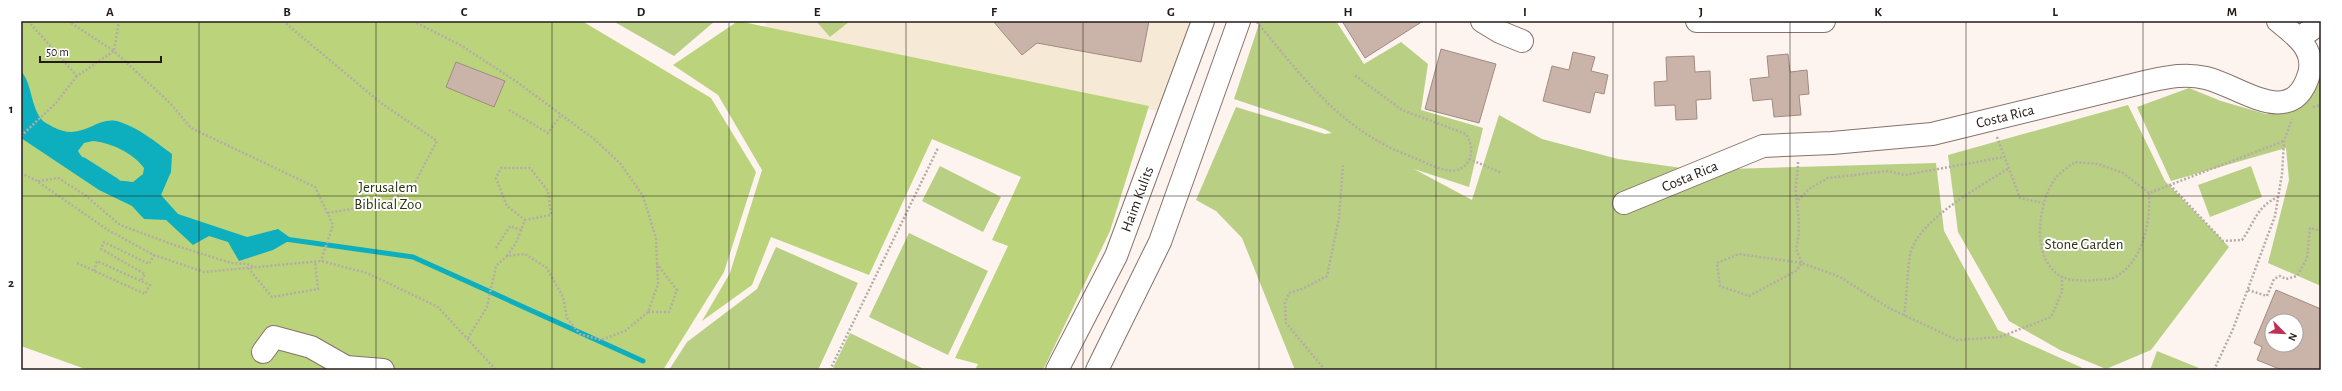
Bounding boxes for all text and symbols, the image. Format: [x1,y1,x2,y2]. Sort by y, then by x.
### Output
text: A [106,6,114,19]
text: B [283,6,291,19]
text: C [461,6,468,19]
text: D [637,6,646,19]
text: E [814,6,821,19]
text: F [991,6,998,19]
text: G [1167,6,1175,19]
text: H [1343,6,1353,19]
text: I [1523,6,1527,19]
text: J [1699,6,1703,19]
text: K [1874,6,1882,19]
text: L [2052,6,2058,19]
text: M [2227,6,2237,19]
scale bar [40,38,161,64]
text: 50 m [46,46,69,58]
street label: Costa Rica [1975,102,2036,131]
text: 1 [9,103,13,116]
street label: Costa Rica [1660,158,1720,195]
street label: Haim Kulits [1119,165,1156,234]
park label: Jerusalem Biblical Zoo [354,180,422,212]
park label: Stone Garden [2045,237,2123,252]
text: 2 [8,277,14,290]
north arrow [2264,313,2304,353]
text: N [2286,331,2299,343]

